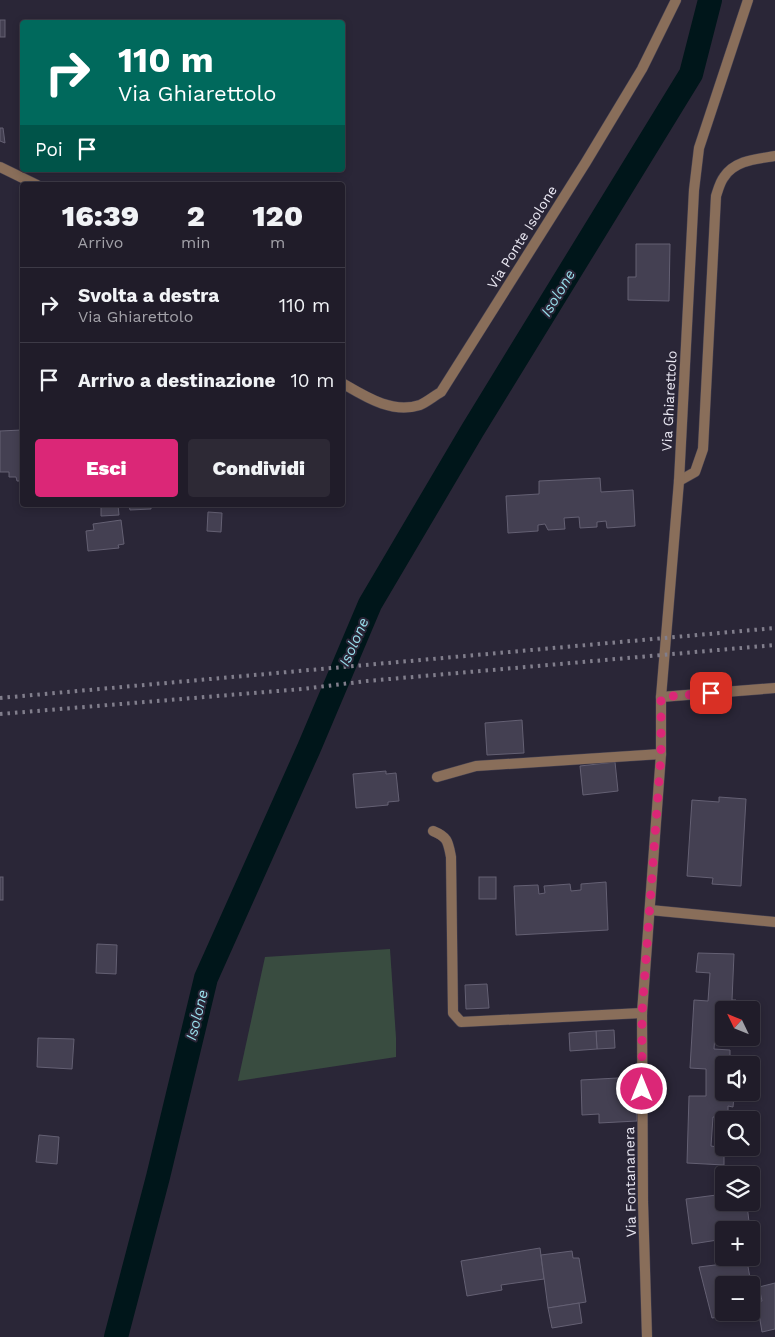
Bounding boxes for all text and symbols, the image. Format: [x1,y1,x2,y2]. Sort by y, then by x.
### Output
text: 110 m [118,39,214,81]
icon: right [35,40,100,105]
text: Via Ghiarettolo [118,81,277,106]
icon: arrive [73,135,101,163]
text: Poi [35,138,63,161]
street label: Via Ponte Isolone [483,182,561,292]
text: 16:39 [62,198,139,233]
text: 2 [187,198,205,233]
text: 120 [252,198,303,233]
text: Arrivo [78,233,123,252]
text: min [181,233,210,252]
text: m [270,233,285,252]
water label: Isolone [537,266,579,320]
text: Svolta a destra [78,284,219,307]
icon: right [35,291,63,319]
text: 110 m [279,294,330,317]
text: Via Ghiarettolo [78,307,193,326]
street label: Via Ghiarettolo [658,350,680,452]
icon: arrive [35,366,63,394]
text: Arrivo a destinazione [78,369,275,392]
text: 10 m [290,369,334,392]
button: Esci [35,439,178,497]
button: Condividi [188,439,330,497]
water label: Isolone [335,615,373,669]
pin [690,672,732,714]
icon: arrive [697,679,725,707]
water label: Isolone [182,988,212,1042]
north arrow [715,1001,760,1046]
map controls [715,1001,760,1321]
button: sound [715,1056,760,1101]
position arrow [615,1062,667,1114]
button: search [715,1111,760,1156]
street label: Via Fontananera [621,1127,639,1237]
button: layers [715,1166,760,1211]
button: + [715,1221,760,1266]
button: − [715,1276,760,1321]

